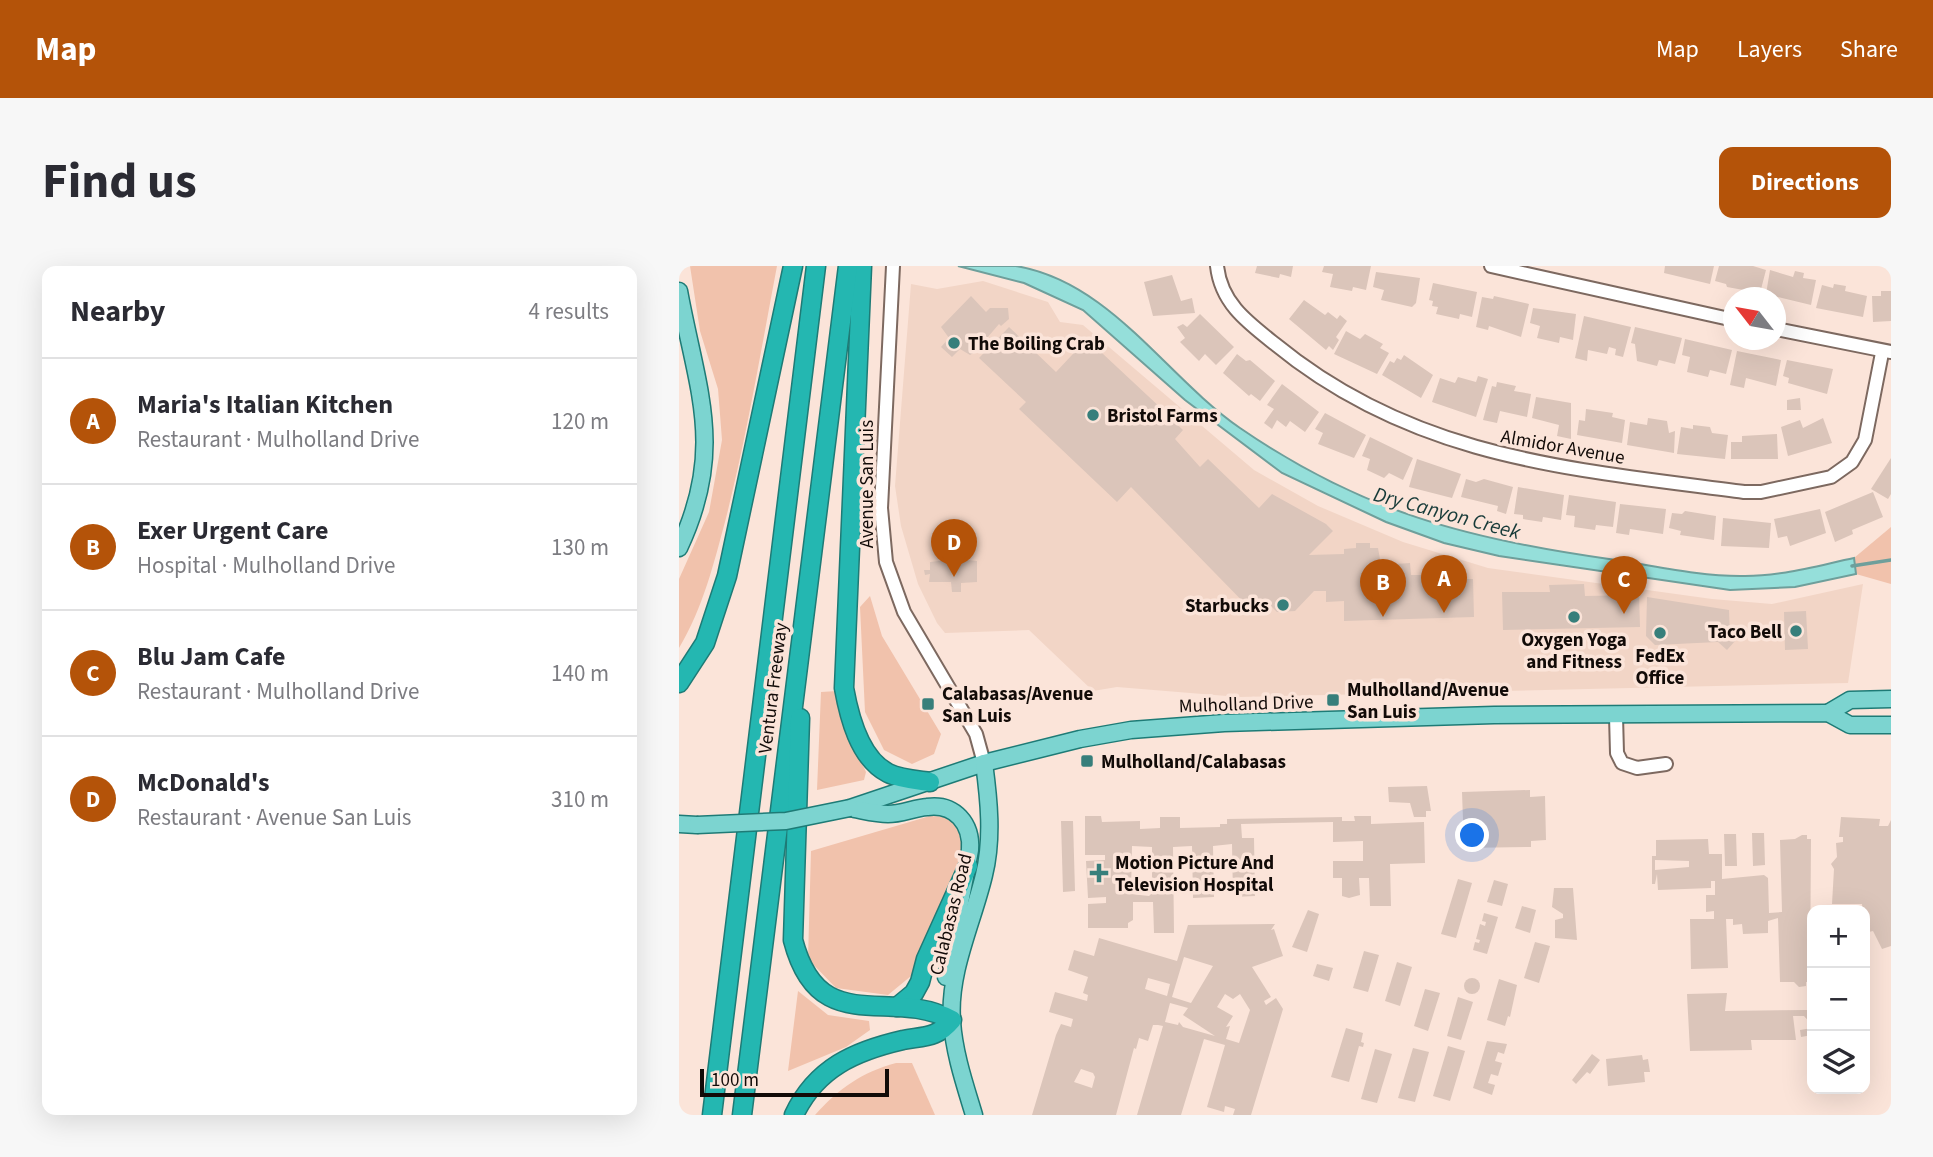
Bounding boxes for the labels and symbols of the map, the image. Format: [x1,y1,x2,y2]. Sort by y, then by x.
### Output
north arrow [1723,287,1786,350]
place label: The Boiling Crab [968,331,1105,358]
marker: The Boiling Crab [946,335,962,351]
place label: Bristol Farms [1107,403,1218,430]
marker: Bristol Farms [1085,407,1101,423]
street label: Avenue San Luis [854,420,881,548]
street label: Almidor Avenue [1499,423,1627,472]
water label: Dry Canyon Creek [1370,479,1525,547]
pin: D [931,519,977,577]
pin: A [1421,555,1467,613]
pin: C [1601,556,1647,614]
pin: B [1360,559,1406,617]
place label: Starbucks [1185,593,1269,620]
marker: Starbucks [1275,597,1291,613]
marker: Oxygen Yoga and Fitness [1566,609,1582,625]
place label: Taco Bell [1708,619,1783,646]
street label: Ventura Freeway [752,621,795,755]
marker: Taco Bell [1788,623,1804,639]
marker: FedEx Office [1652,625,1668,641]
place label: Oxygen Yoga and Fitness [1521,627,1627,676]
place label: FedEx Office [1635,643,1685,692]
place label: Mulholland/Avenue San Luis [1347,677,1509,726]
place label: Calabasas/Avenue San Luis [942,681,1094,730]
street label: Mulholland Drive [1178,689,1314,720]
marker: Mulholland/Avenue San Luis [1325,692,1341,708]
marker: Calabasas/Avenue San Luis [920,696,936,712]
place label: Mulholland/Calabasas [1101,749,1286,776]
marker: Mulholland/Calabasas [1079,753,1095,769]
your location [1455,818,1489,852]
place label: Motion Picture And Television Hospital [1115,850,1274,899]
street label: Calabasas Road [923,851,980,978]
marker: Motion Picture And Television Hospital [1089,863,1109,883]
scale bar [700,1066,889,1098]

